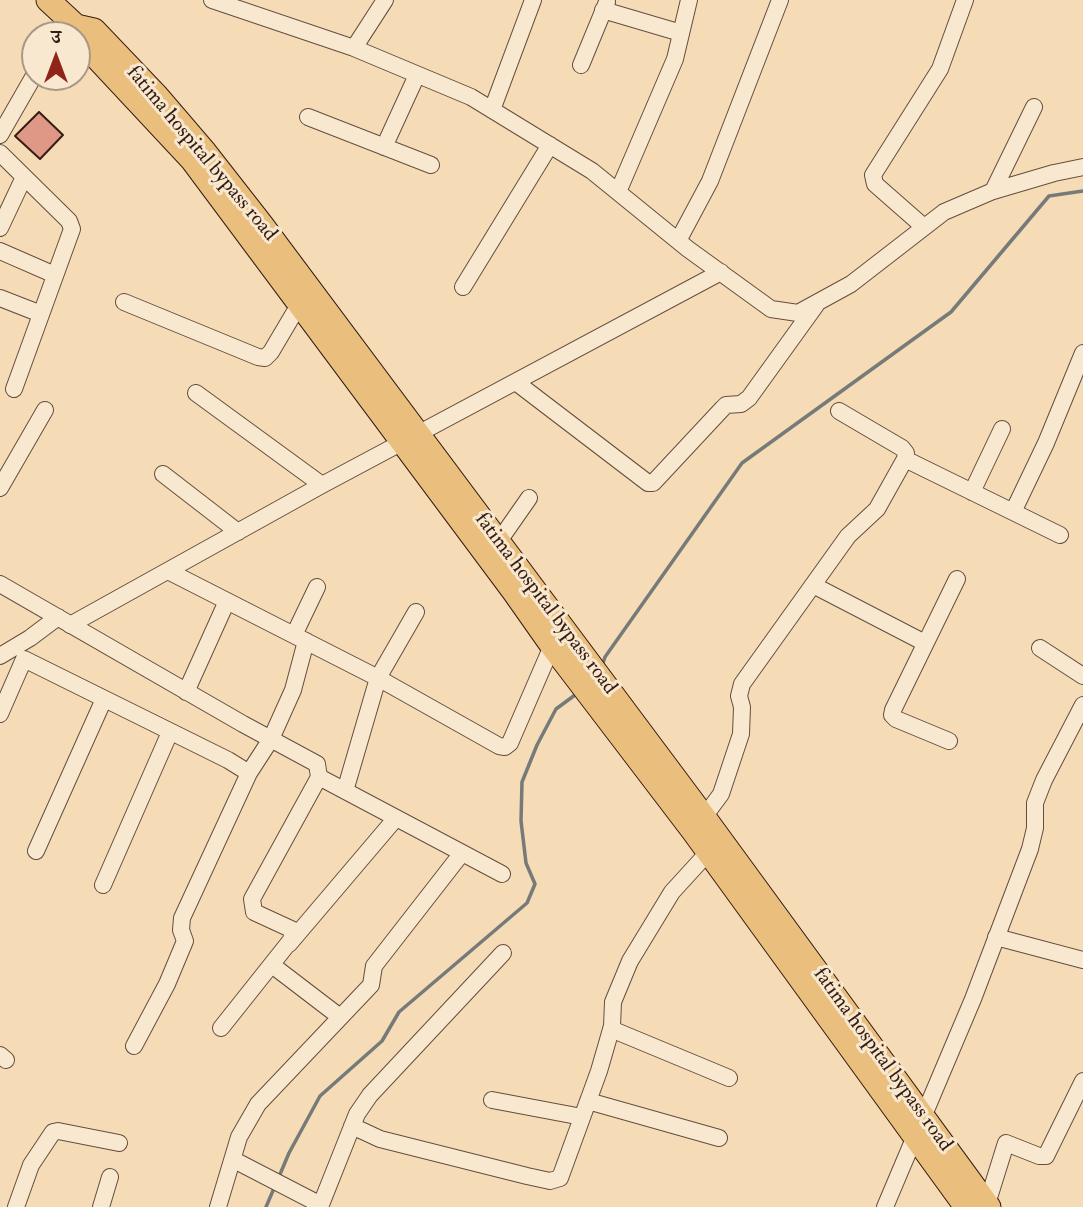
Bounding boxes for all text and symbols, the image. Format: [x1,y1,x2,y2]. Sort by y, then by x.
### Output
north arrow [21,21,91,91]
text: उ [51,25,61,49]
street label: fatima hospital bypass road [120,61,282,247]
street label: fatima hospital bypass road [468,508,622,700]
street label: fatima hospital bypass road [807,963,957,1157]

